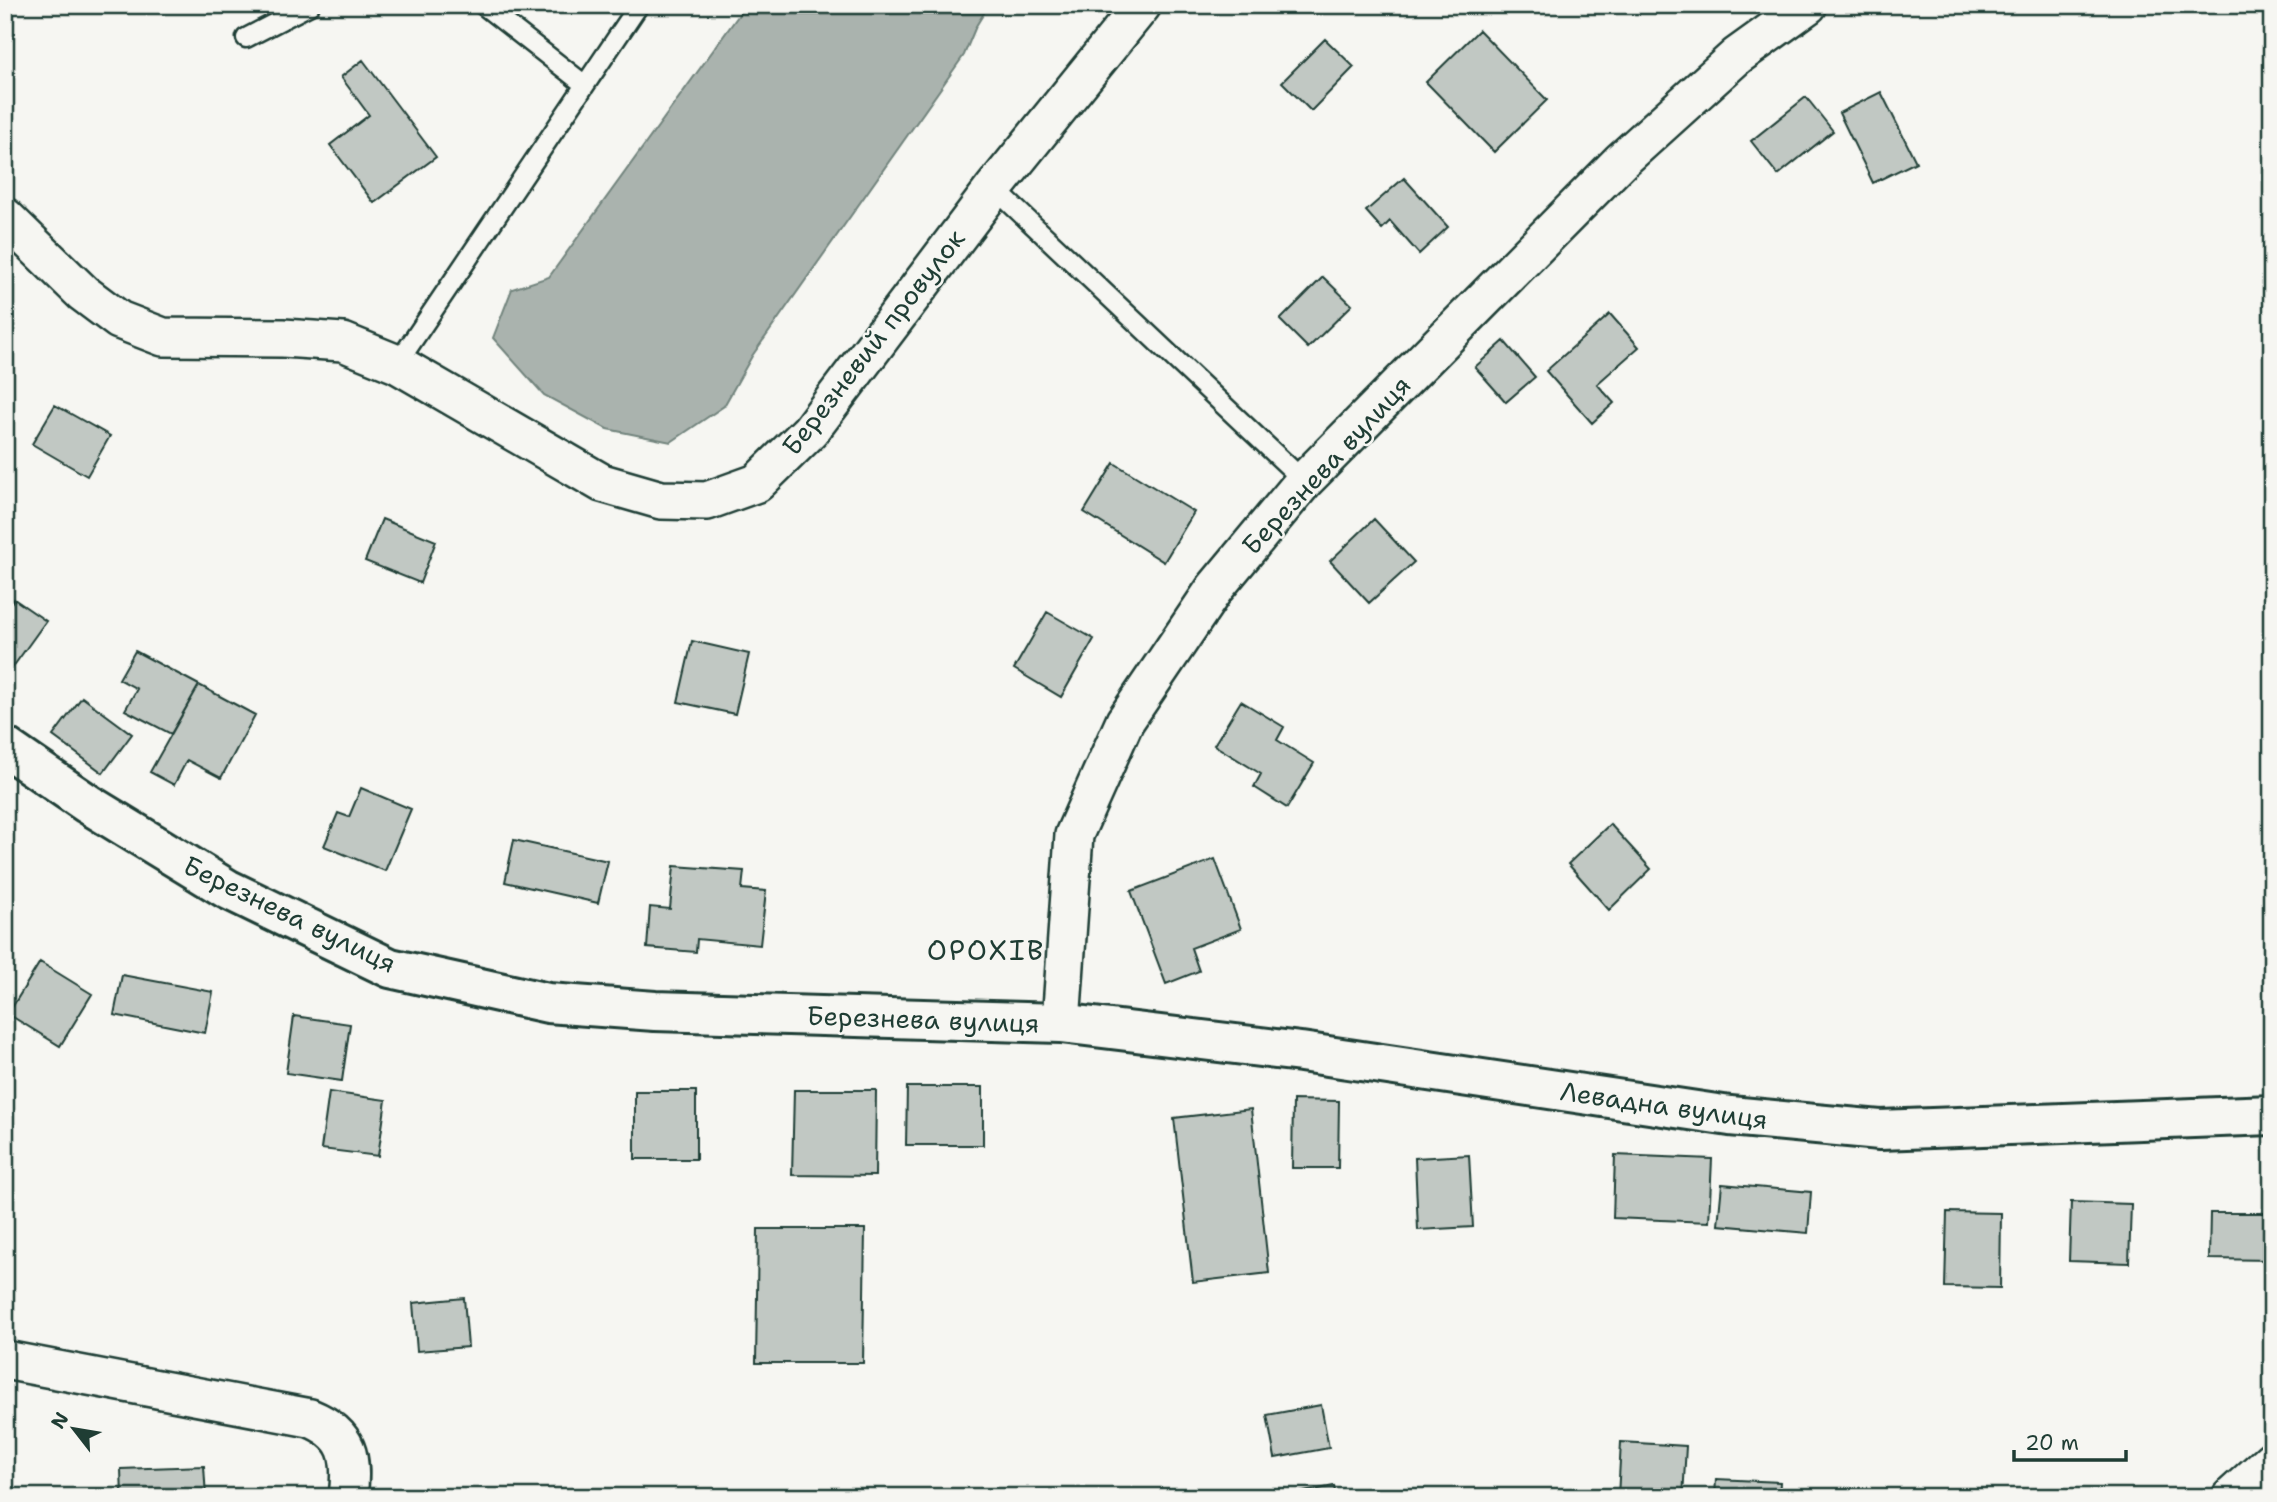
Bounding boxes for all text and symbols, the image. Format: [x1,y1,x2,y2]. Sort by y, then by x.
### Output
street label: Березневий провулок [774,222,972,462]
street label: Березнева вулиця [1234,368,1418,562]
street label: Березнева вулиця [178,847,402,981]
district label: ОРОХІВ [927,931,1045,969]
street label: Березнева вулиця [806,997,1040,1041]
street label: Левадна вулиця [1558,1073,1770,1137]
north arrow [38,1394,108,1464]
text: N [45,1408,74,1433]
scale bar [2014,1418,2126,1462]
text: 20 m [2025,1429,2079,1457]

